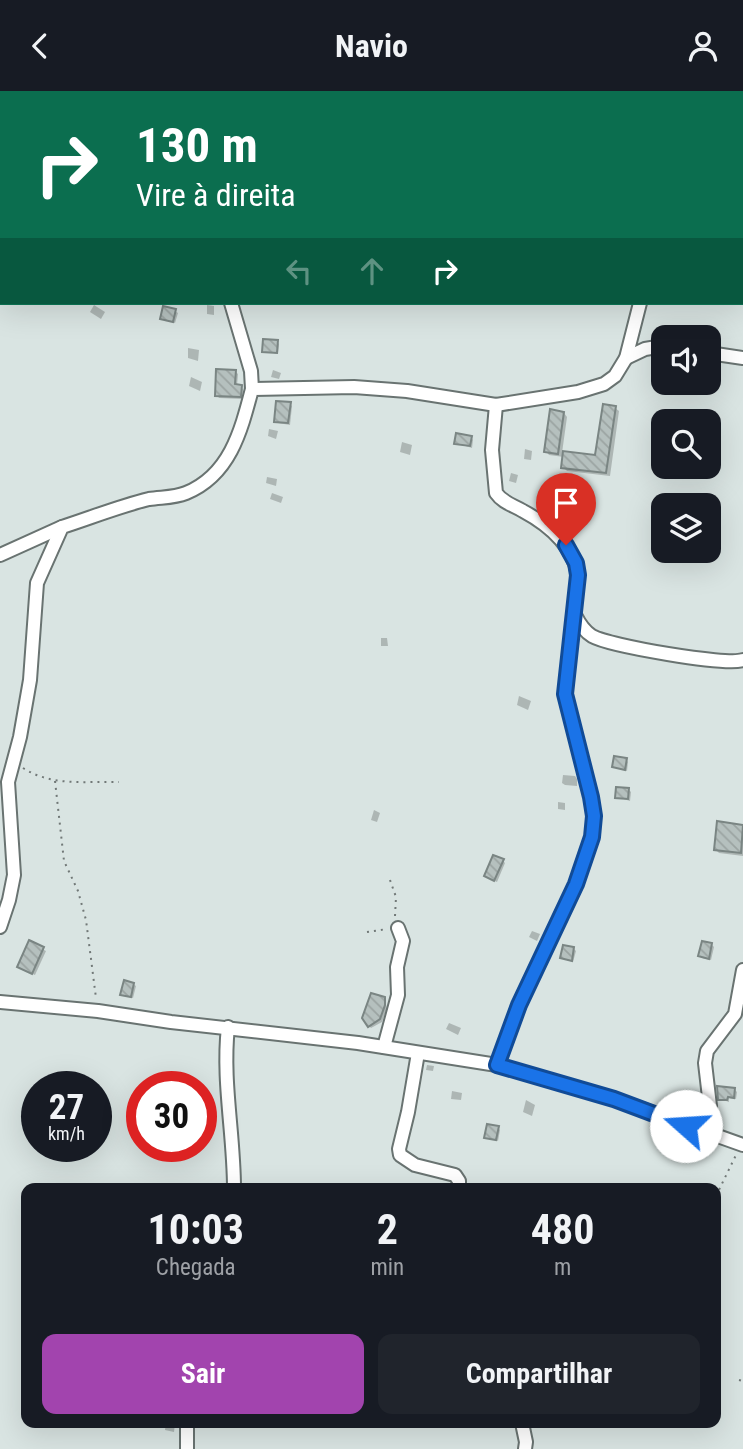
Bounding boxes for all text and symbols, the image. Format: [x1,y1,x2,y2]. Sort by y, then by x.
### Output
icon: back [21,27,59,65]
text: Navio [335,27,408,65]
icon: person [684,27,722,65]
text: 130 m [136,117,258,174]
icon: right [21,119,112,210]
text: Vire à direita [136,176,296,214]
icon: left [280,252,318,290]
icon: ahead [353,252,391,290]
icon: right [426,252,464,290]
map controls [651,325,721,563]
button: sound [651,325,721,395]
button: search [651,409,721,479]
pin [536,473,596,545]
icon: arrive [547,484,585,522]
button: layers [651,493,721,563]
speed limit sign: 30 [126,1071,217,1162]
text: 27 [49,1087,84,1128]
position arrow [649,1089,723,1163]
text: km/h [48,1123,85,1144]
text: 10:03 [148,1205,244,1254]
text: 2 [377,1205,398,1254]
text: 480 [531,1205,594,1254]
text: Chegada [156,1254,236,1281]
text: min [370,1254,404,1281]
text: m [554,1254,571,1281]
button: Sair [42,1334,364,1414]
button: Compartilhar [378,1334,700,1414]

